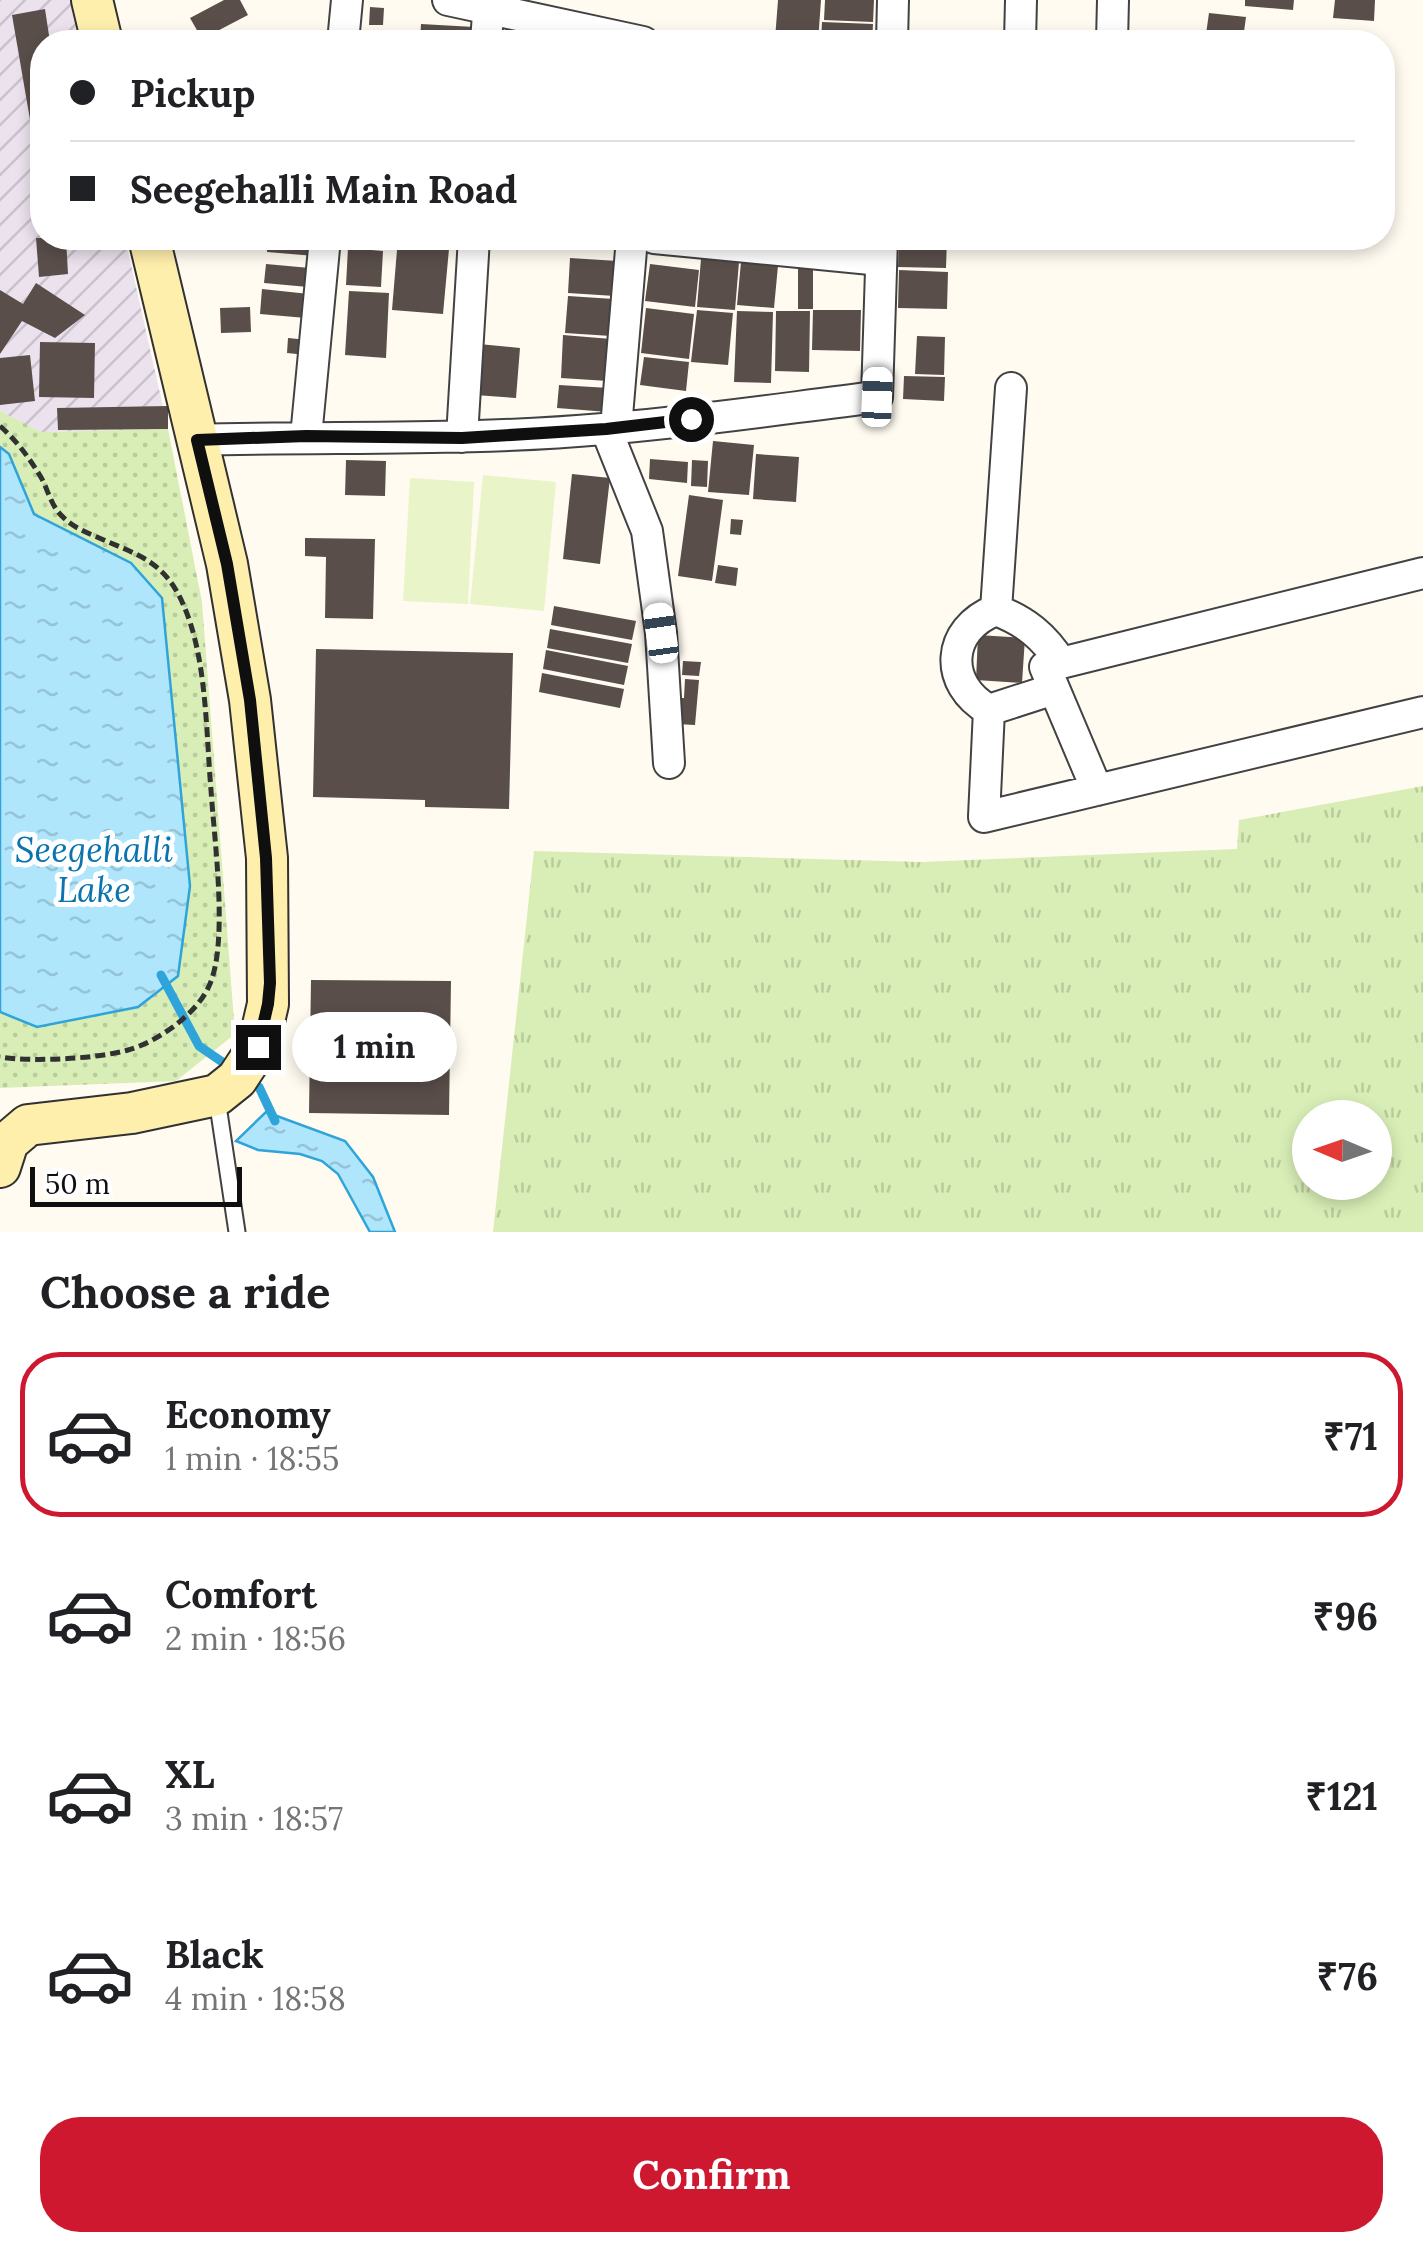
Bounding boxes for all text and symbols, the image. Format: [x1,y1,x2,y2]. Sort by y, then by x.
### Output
text: Pickup [130,69,255,117]
text: Seegehalli Main Road [130,165,517,213]
car [861,366,893,428]
route start [669,397,714,442]
car [642,601,680,665]
water label: Seegehalli Lake [15,827,173,912]
callout: 1 min [293,1012,458,1082]
route end [236,1025,281,1070]
text: 1 min [334,1026,415,1067]
north arrow [1292,1100,1392,1200]
map controls [1292,1100,1392,1200]
scale bar [30,1162,242,1206]
text: 50 m [45,1166,110,1202]
text: Choose a ride [40,1263,330,1320]
icon: car [45,1390,135,1480]
text: Economy [165,1390,331,1438]
text: ₹71 [1323,1412,1378,1460]
text: 1 min · 18:55 [165,1438,339,1479]
icon: car [45,1570,135,1660]
text: Comfort [165,1570,317,1618]
text: ₹96 [1313,1592,1378,1640]
text: 2 min · 18:56 [165,1618,346,1659]
icon: car [45,1750,135,1840]
text: XL [165,1750,215,1798]
text: ₹121 [1305,1772,1378,1820]
text: 3 min · 18:57 [165,1798,343,1839]
icon: car [45,1930,135,2020]
text: Black [165,1930,264,1978]
text: ₹76 [1317,1952,1378,2000]
text: 4 min · 18:58 [165,1978,346,2019]
button: Confirm [40,2117,1383,2232]

